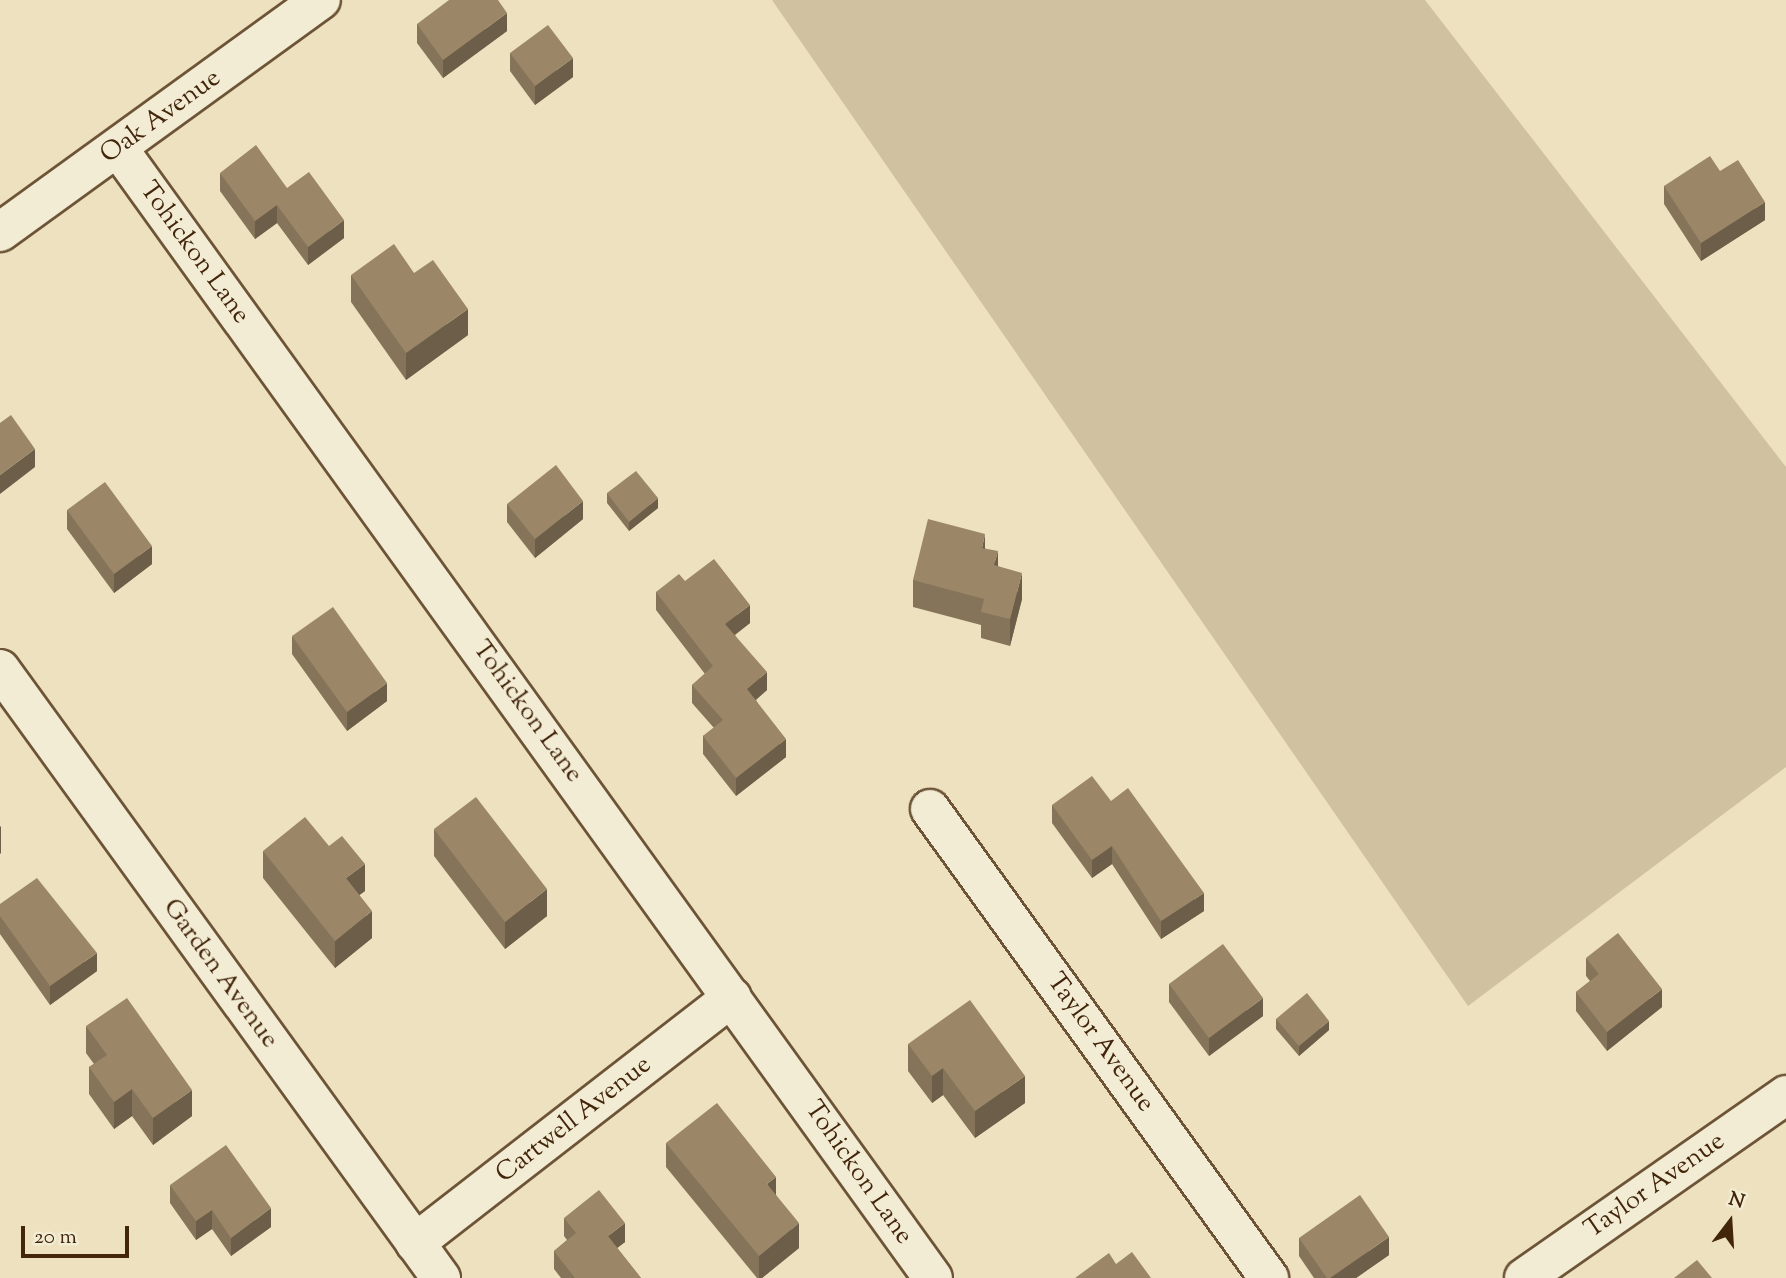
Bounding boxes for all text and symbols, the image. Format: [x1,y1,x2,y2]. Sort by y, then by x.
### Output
street label: Oak Avenue [95,63,227,171]
street label: Tohickon Lane [132,176,256,330]
street label: Tohickon Lane [465,635,589,789]
street label: Garden Avenue [155,893,285,1055]
street label: Taylor Avenue [1039,968,1161,1118]
street label: Cartwell Avenue [490,1050,658,1190]
street label: Tohickon Lane [797,1095,919,1251]
street label: Taylor Avenue [1579,1126,1731,1246]
text: N [1725,1186,1747,1217]
north arrow [1695,1187,1765,1257]
scale bar [24,1212,133,1256]
text: 20 m [34,1223,77,1253]

